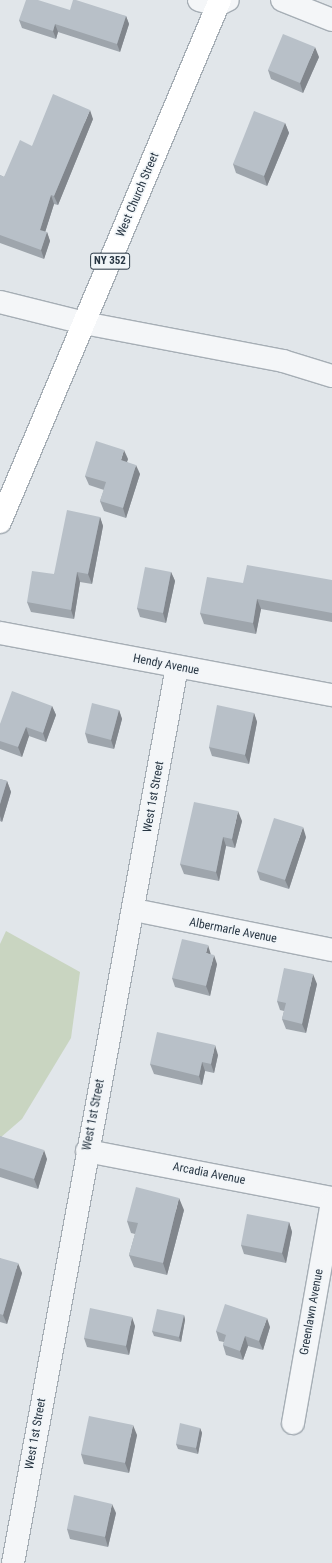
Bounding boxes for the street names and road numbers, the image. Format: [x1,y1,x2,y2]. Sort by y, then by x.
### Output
street label: West Church Street [114,151,162,239]
road number: NY 352 [90,252,130,270]
street label: Hendy Avenue [132,652,200,678]
street label: West 1st Street [141,760,167,834]
street label: Albermarle Avenue [188,915,278,947]
street label: West 1st Street [80,1078,108,1152]
street label: Arcadia Avenue [172,1160,246,1188]
street label: Greenlawn Avenue [297,1268,327,1356]
street label: West 1st Street [23,1397,49,1471]

